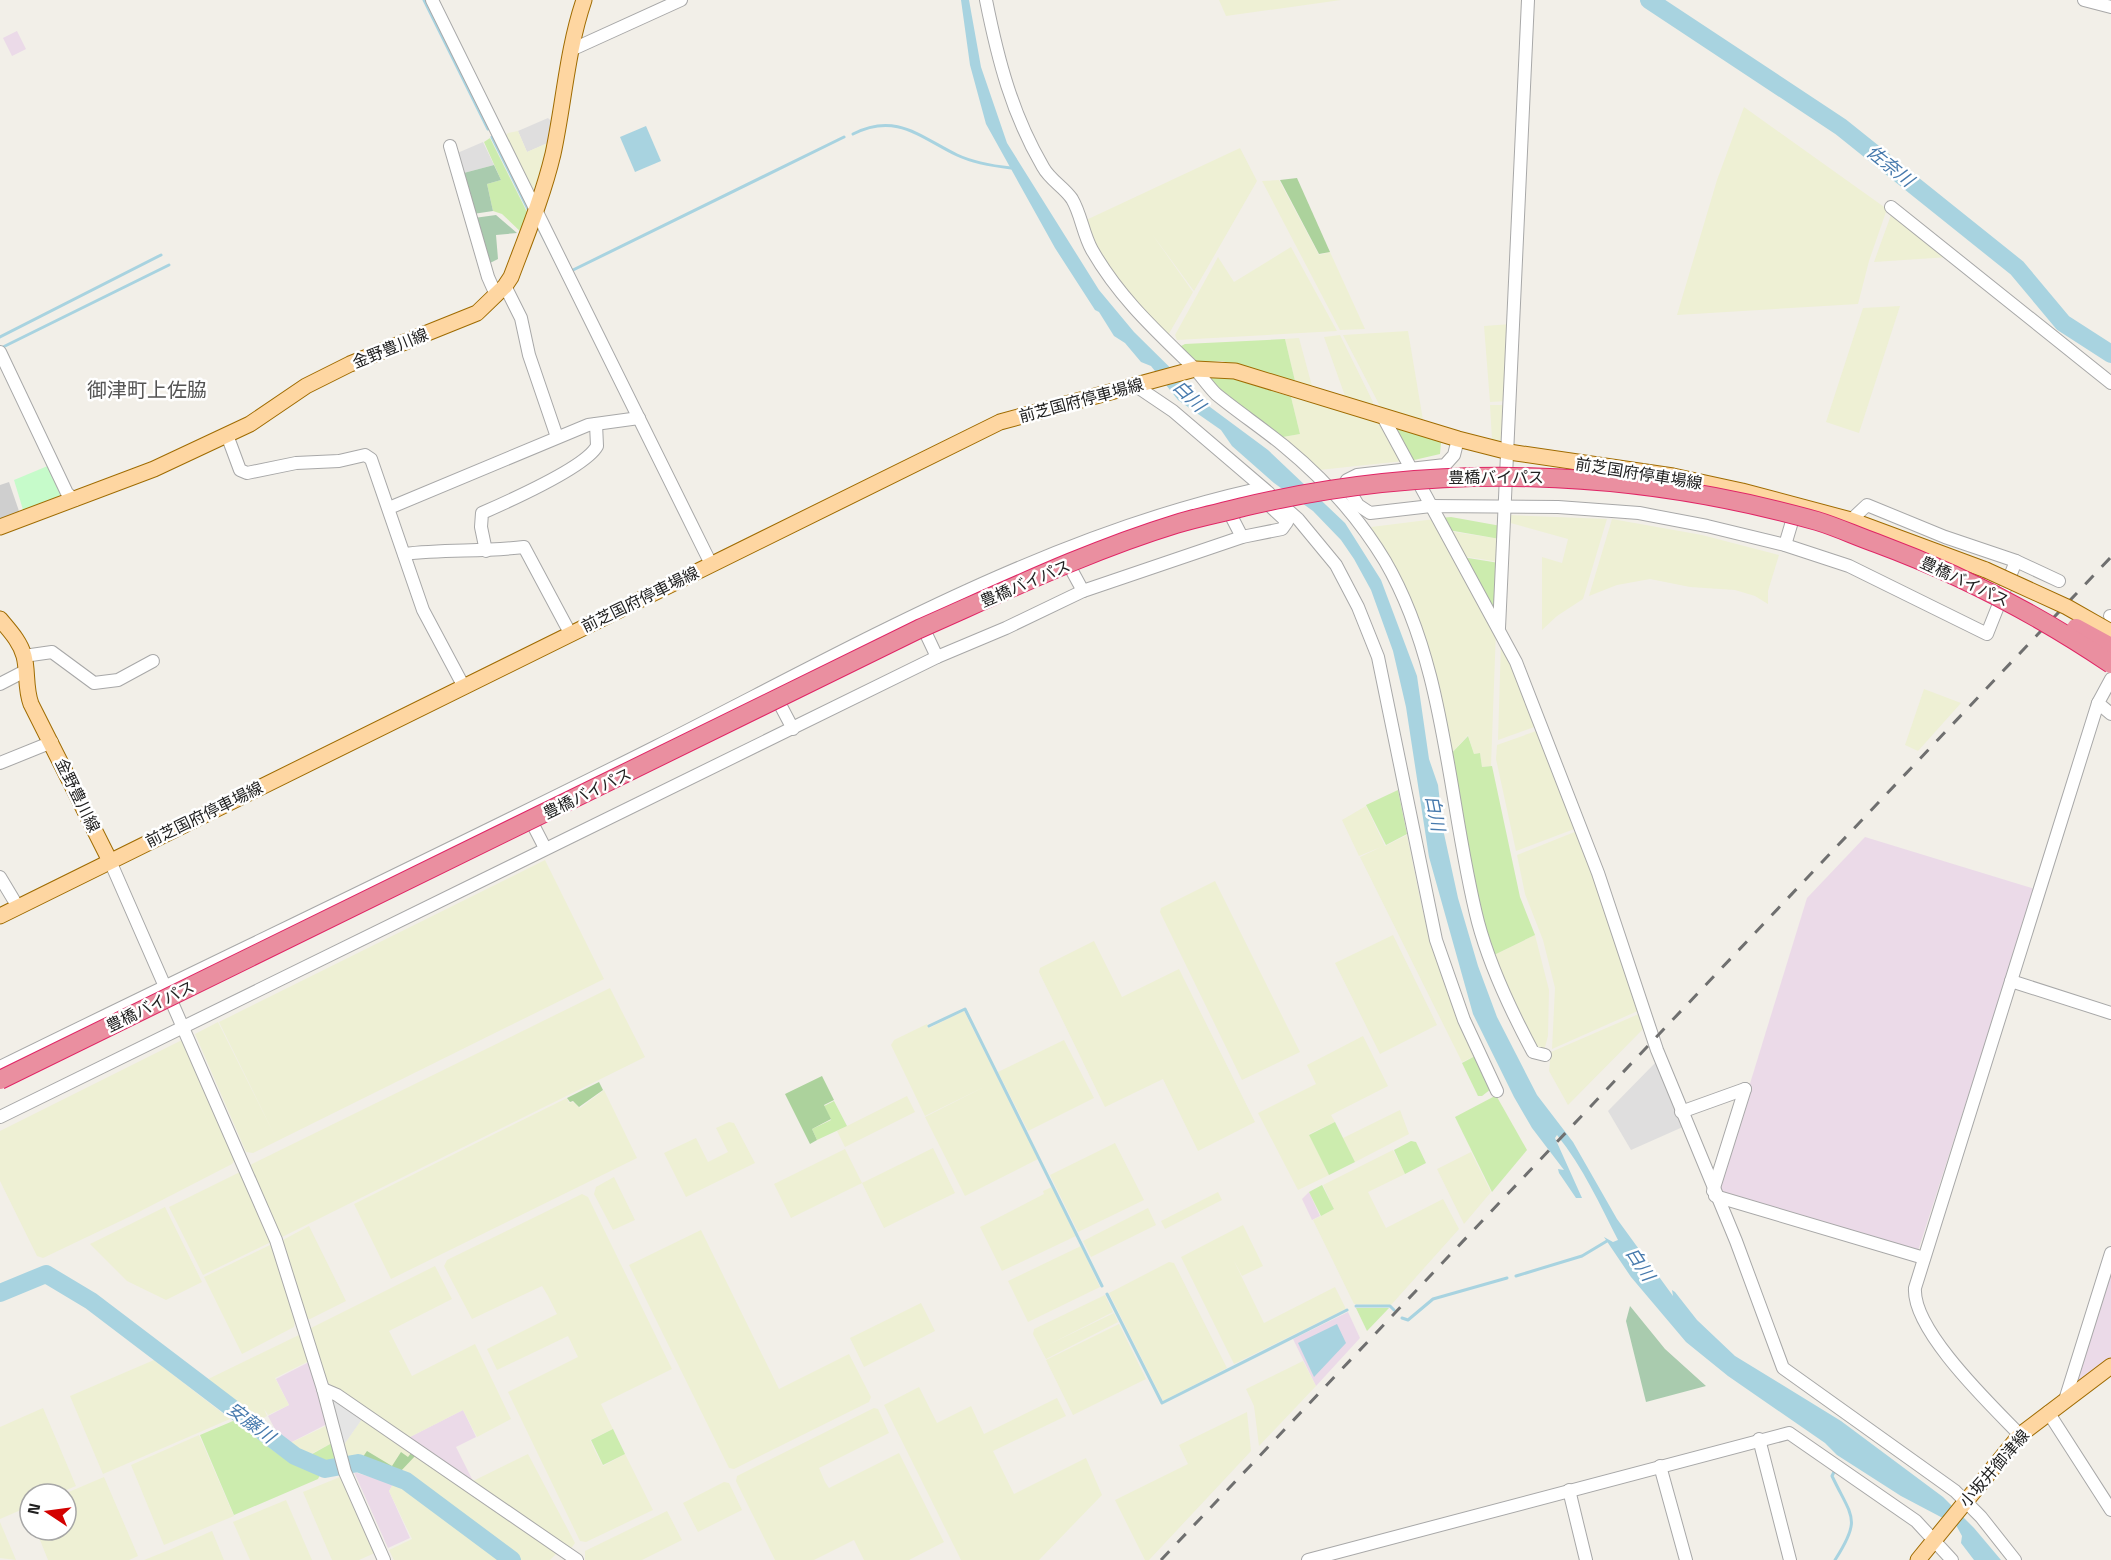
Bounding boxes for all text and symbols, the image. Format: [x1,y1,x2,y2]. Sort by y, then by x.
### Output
water label: 佐奈川 [1861,138,1921,194]
street label: 金野豊川線 [348,322,432,374]
street label: 前芝国府停車場線 [1016,372,1146,428]
water label: 白川 [1167,373,1213,419]
district label: 御津町上佐脇 [87,374,207,405]
street label: 前芝国府停車場線 [1574,451,1704,495]
street label: 豊橋バイパス [1448,465,1544,489]
street label: 豊橋バイパス [1917,550,2013,612]
street label: 豊橋バイパス [976,553,1074,613]
street label: 前芝国府停車場線 [577,560,703,638]
street label: 金野豊川線 [50,754,106,836]
street label: 豊橋バイパス [539,761,635,825]
street label: 前芝国府停車場線 [141,775,267,853]
water label: 白川 [1419,793,1453,835]
street label: 豊橋バイパス [102,974,198,1038]
water label: 白川 [1619,1241,1663,1288]
water label: 安藤川 [222,1396,283,1451]
street label: 小坂井御津線 [1953,1424,2035,1512]
north arrow [18,1482,78,1542]
text: N [20,1501,46,1517]

